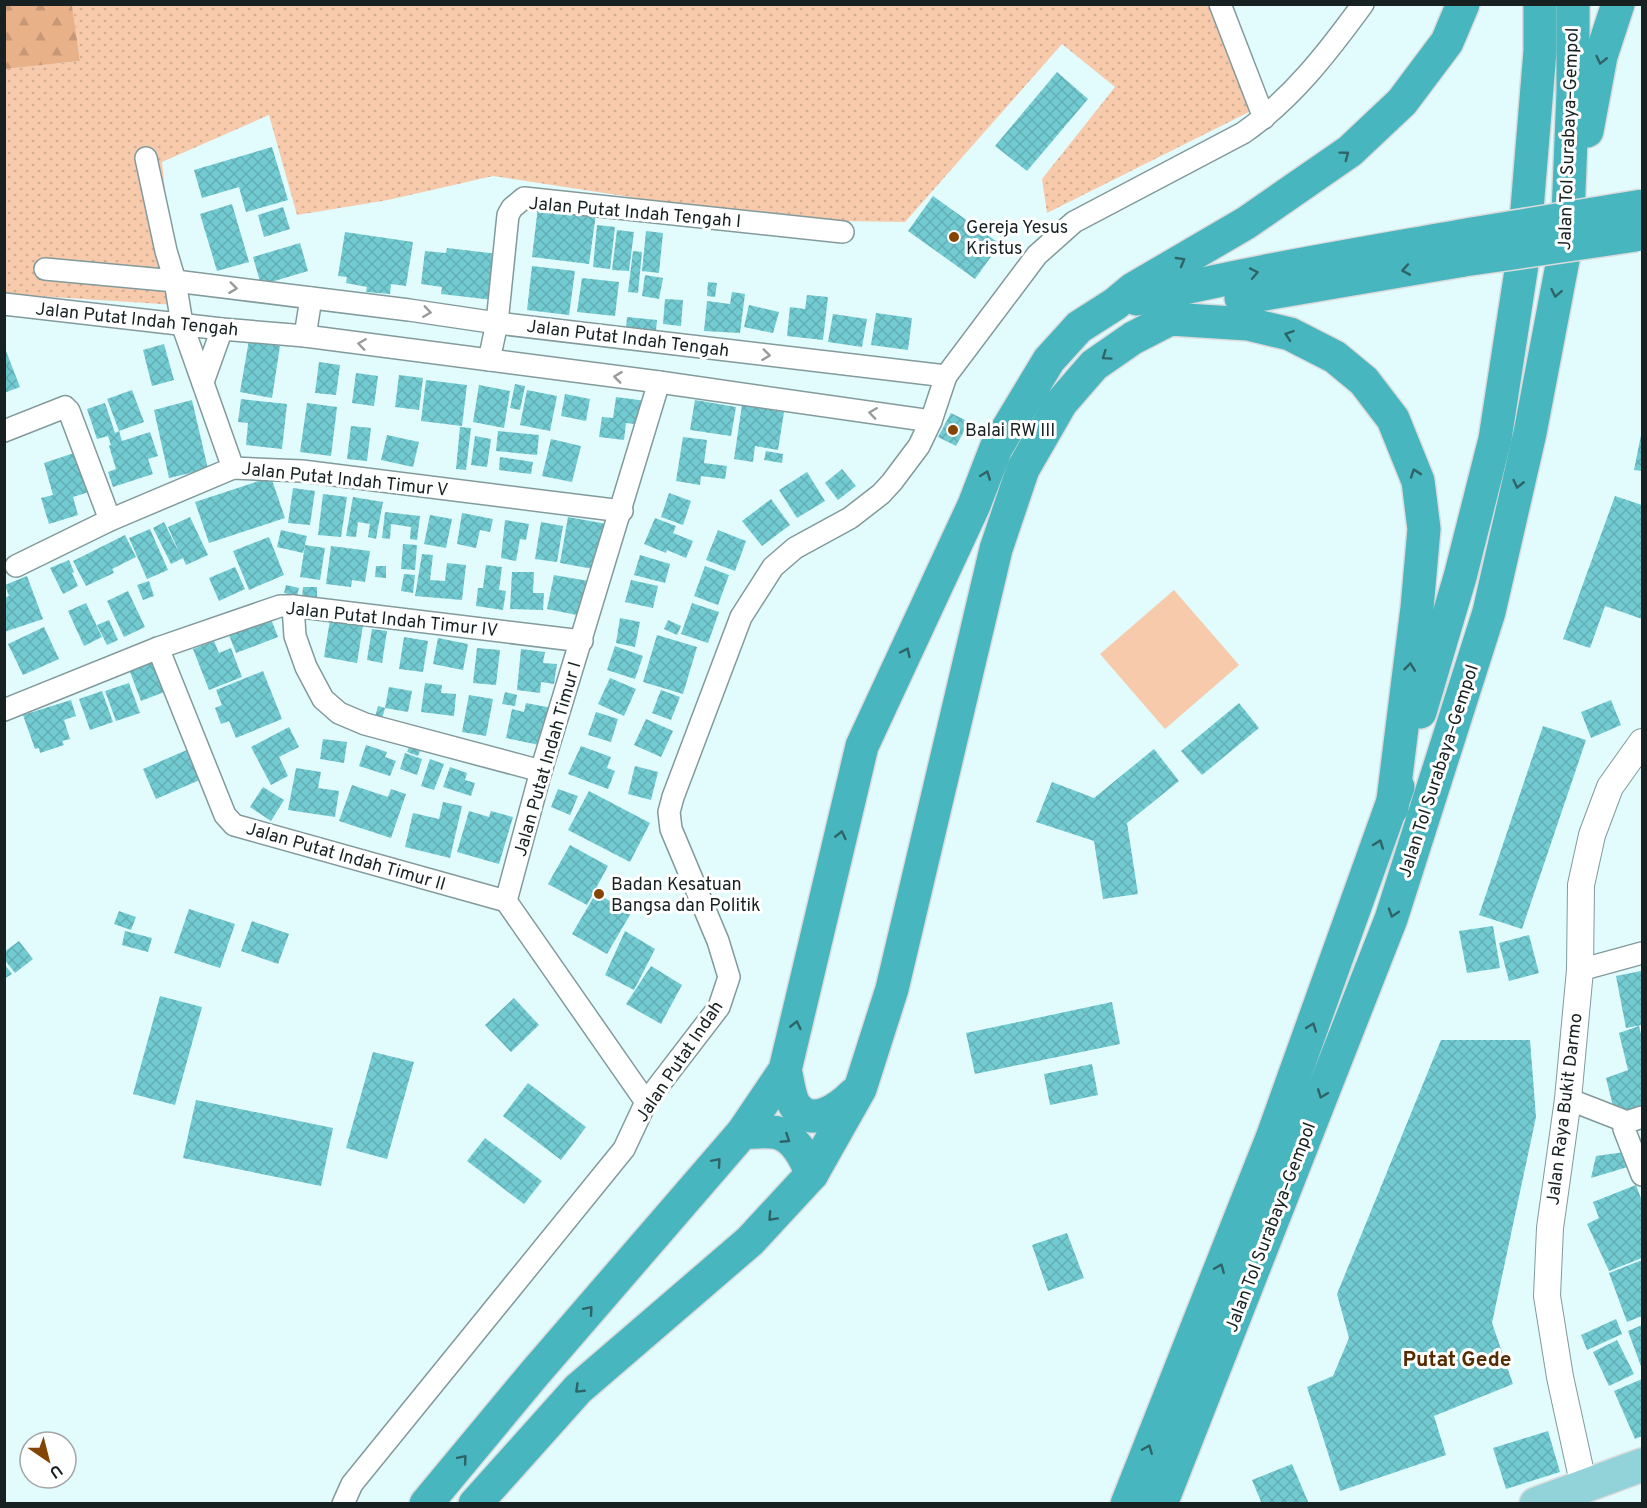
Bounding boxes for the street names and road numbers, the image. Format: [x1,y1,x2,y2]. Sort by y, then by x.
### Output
street label: Jalan Tol Surabaya–Gempol [1554,27,1585,251]
street label: Jalan Putat Indah Tengah I [528,193,742,234]
street label: Jalan Putat Indah Tengah [34,298,239,343]
street label: Jalan Putat Indah Tengah [525,316,730,363]
street label: Jalan Putat Indah Timur V [240,458,449,503]
street label: Jalan Putat Indah Timur IV [285,598,499,643]
street label: Jalan Putat Indah Timur I [510,659,587,860]
street label: Jalan Tol Surabaya–Gempol [1394,662,1485,881]
street label: Jalan Putat Indah Timur II [243,818,448,897]
street label: Jalan Putat Indah [631,997,729,1127]
street label: Jalan Raya Bukit Darmo [1542,1012,1589,1207]
street label: Jalan Tol Surabaya–Gempol [1221,1119,1322,1336]

